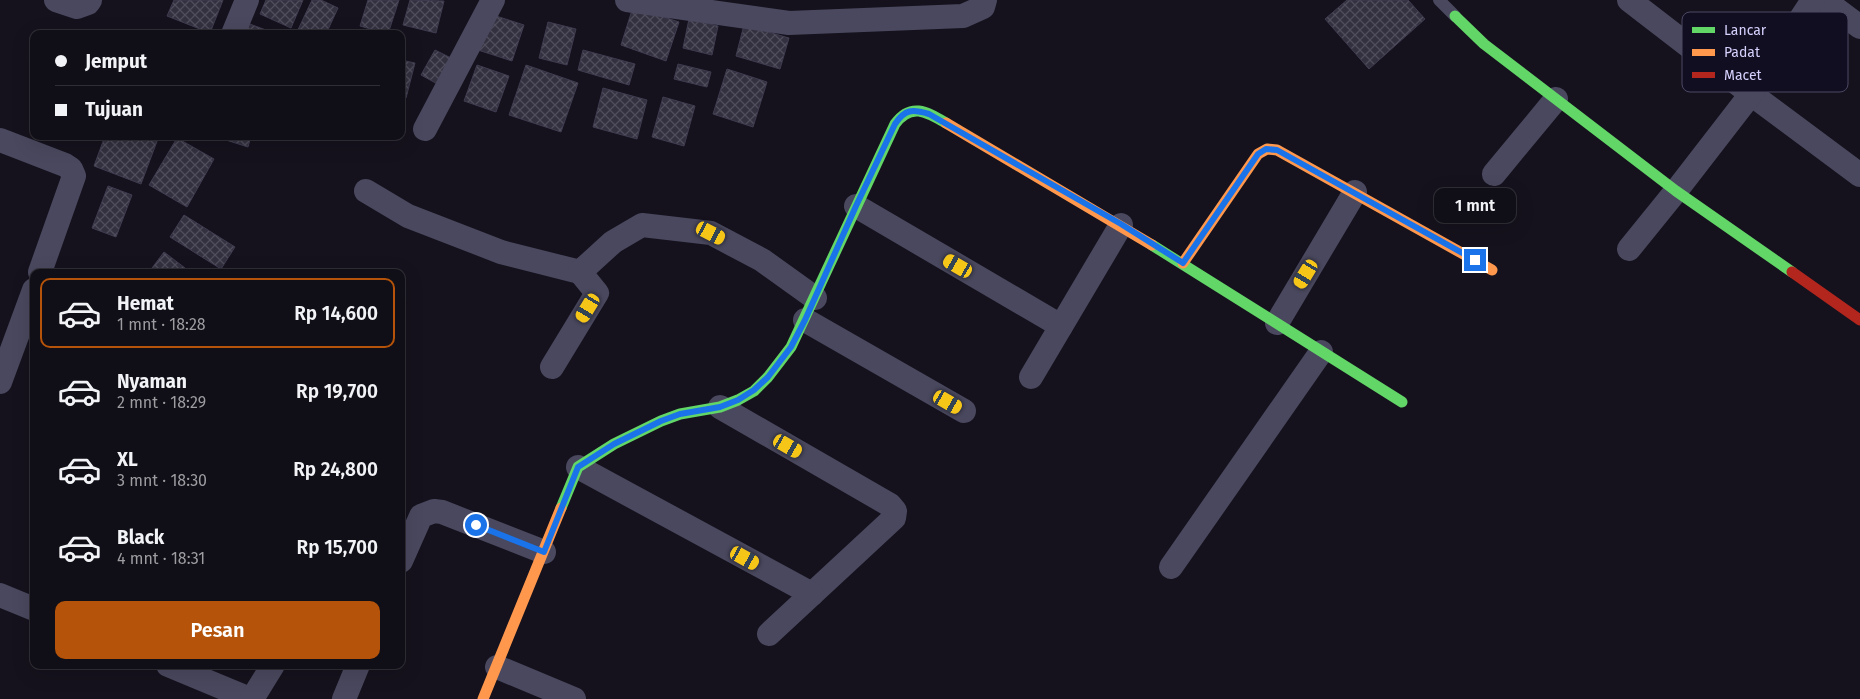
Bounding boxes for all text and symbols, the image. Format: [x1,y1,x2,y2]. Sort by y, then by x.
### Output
legend [1682,12,1848,92]
text: Lancar [1724,22,1767,39]
text: Padat [1724,44,1761,61]
text: Jemput [85,50,147,73]
text: Macet [1724,67,1763,84]
text: Tujuan [85,98,143,121]
callout: 1 mnt [1434,188,1516,222]
text: 1 mnt [1455,196,1495,215]
car [694,220,727,246]
route end [1464,249,1486,271]
car [941,252,974,280]
car [1291,257,1320,291]
icon: car [57,291,102,336]
car [573,291,602,325]
text: Hemat [117,292,174,315]
text: Rp 14,600 [294,302,378,325]
text: 1 mnt · 18:28 [117,315,206,334]
icon: car [57,369,102,414]
text: Nyaman [117,370,187,393]
text: Rp 19,700 [296,380,378,403]
car [931,388,964,416]
text: 2 mnt · 18:29 [117,393,206,412]
car [771,432,804,460]
icon: car [57,447,102,492]
text: XL [117,448,138,471]
text: Rp 24,800 [293,458,378,481]
text: 3 mnt · 18:30 [117,471,207,490]
route start [465,514,487,536]
icon: car [57,525,102,570]
text: Black [117,526,164,549]
text: Rp 15,700 [297,536,378,559]
car [728,544,761,572]
text: 4 mnt · 18:31 [117,549,205,568]
button: Pesan [55,601,380,659]

